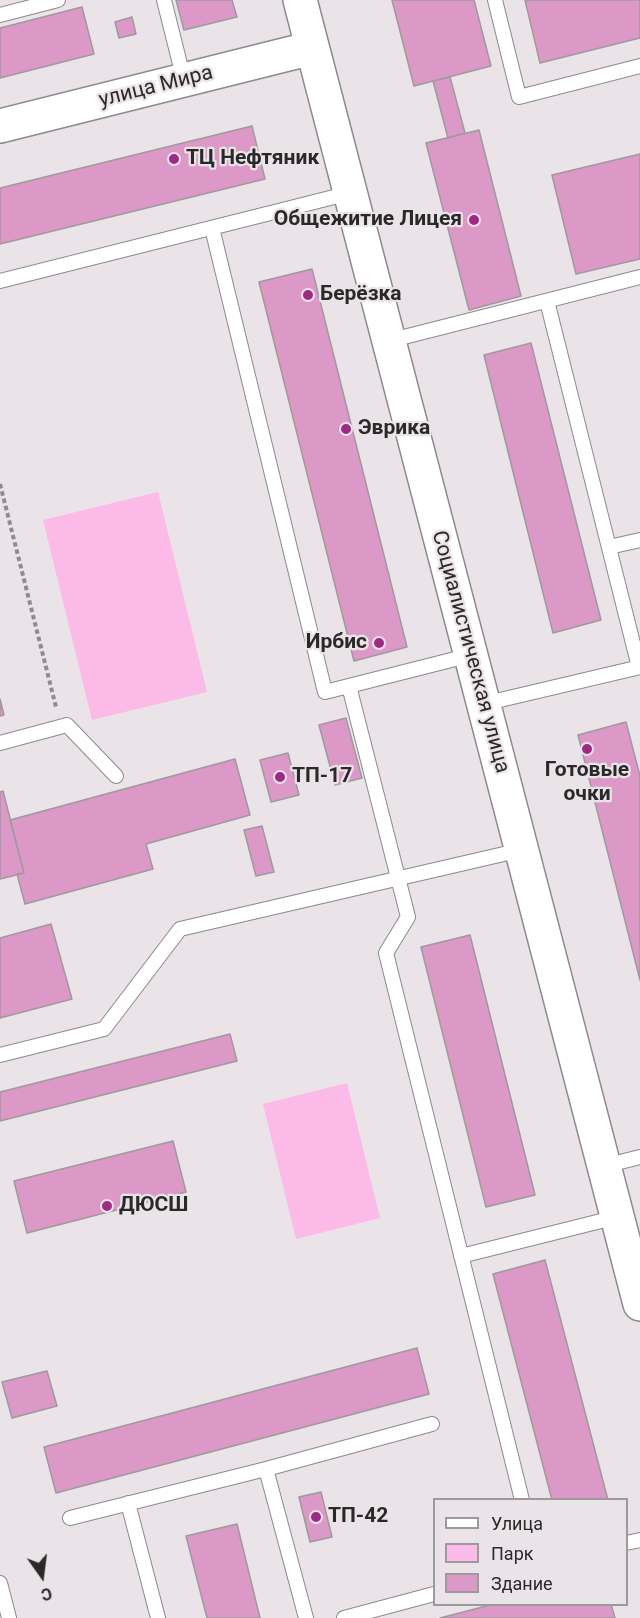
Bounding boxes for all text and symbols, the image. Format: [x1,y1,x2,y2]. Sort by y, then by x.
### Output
street label: улица Мира [96,61,216,113]
place label: ТЦ Нефтяник [186,146,319,172]
marker: ТЦ Нефтяник [167,152,181,166]
place label: Общежитие Лицея [274,207,462,233]
marker: Общежитие Лицея [467,213,481,227]
place label: Берёзка [320,282,401,308]
marker: Берёзка [301,288,315,302]
place label: Эврика [358,416,430,442]
marker: Эврика [339,422,353,436]
street label: Социалистическая улица [426,528,514,776]
place label: Ирбис [306,630,367,656]
marker: Ирбис [372,636,386,650]
marker: Готовые очки [580,742,594,756]
place label: Готовые очки [545,758,629,808]
place label: ТП-17 [292,764,352,790]
marker: ТП-17 [273,770,287,784]
place label: ДЮСШ [119,1193,188,1219]
marker: ДЮСШ [100,1199,114,1213]
legend [433,1498,628,1606]
place label: ТП-42 [328,1504,388,1530]
marker: ТП-42 [309,1510,323,1524]
text: Улица [491,1513,543,1534]
text: Парк [491,1543,533,1564]
north arrow [12,1546,72,1606]
text: Здание [491,1573,553,1594]
text: С [39,1583,54,1604]

